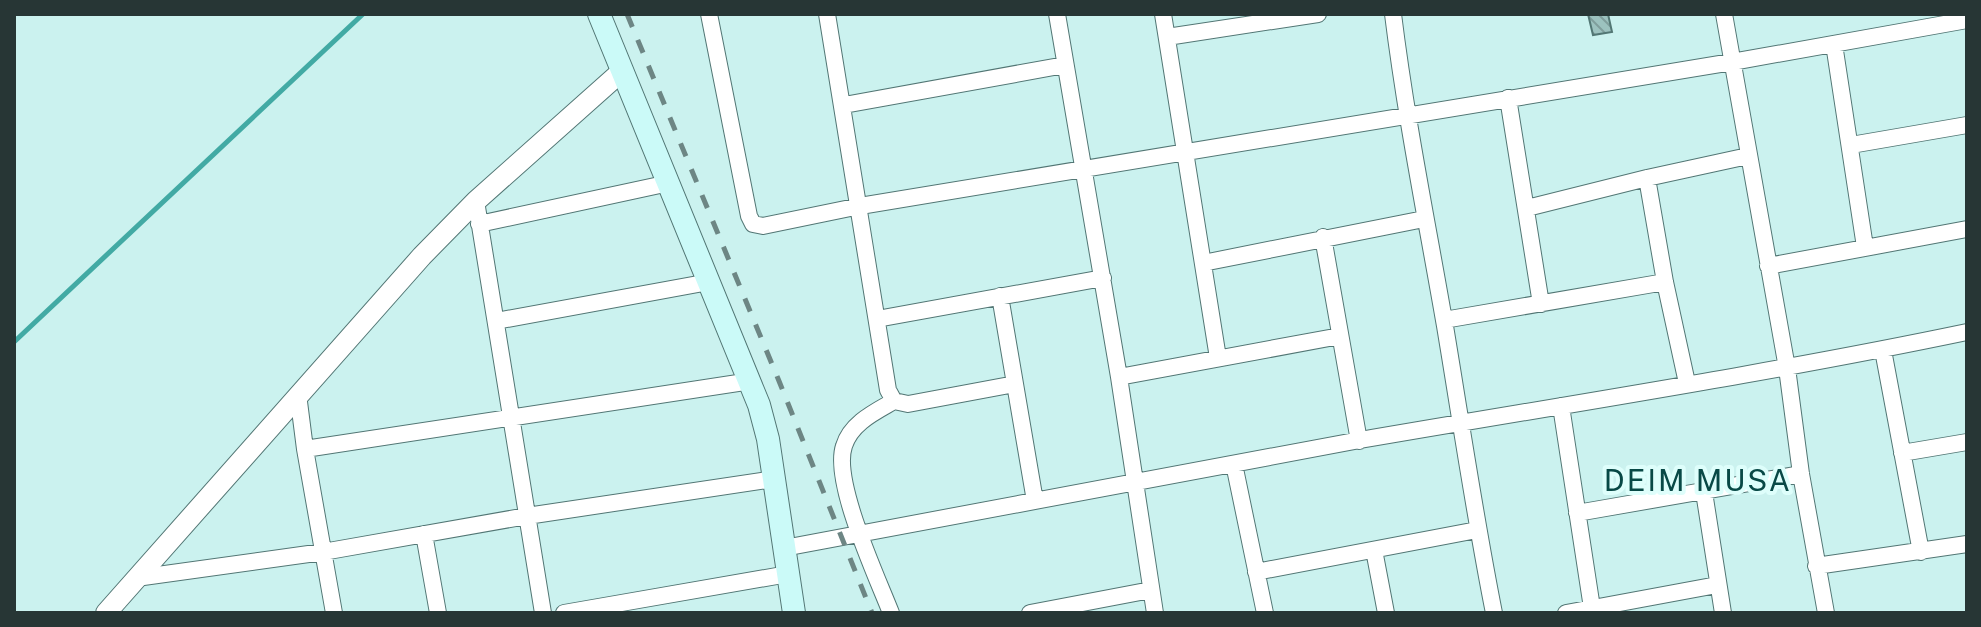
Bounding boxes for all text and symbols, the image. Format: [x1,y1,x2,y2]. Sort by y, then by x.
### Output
district label: DEIM MUSA [1604,462,1792,498]

